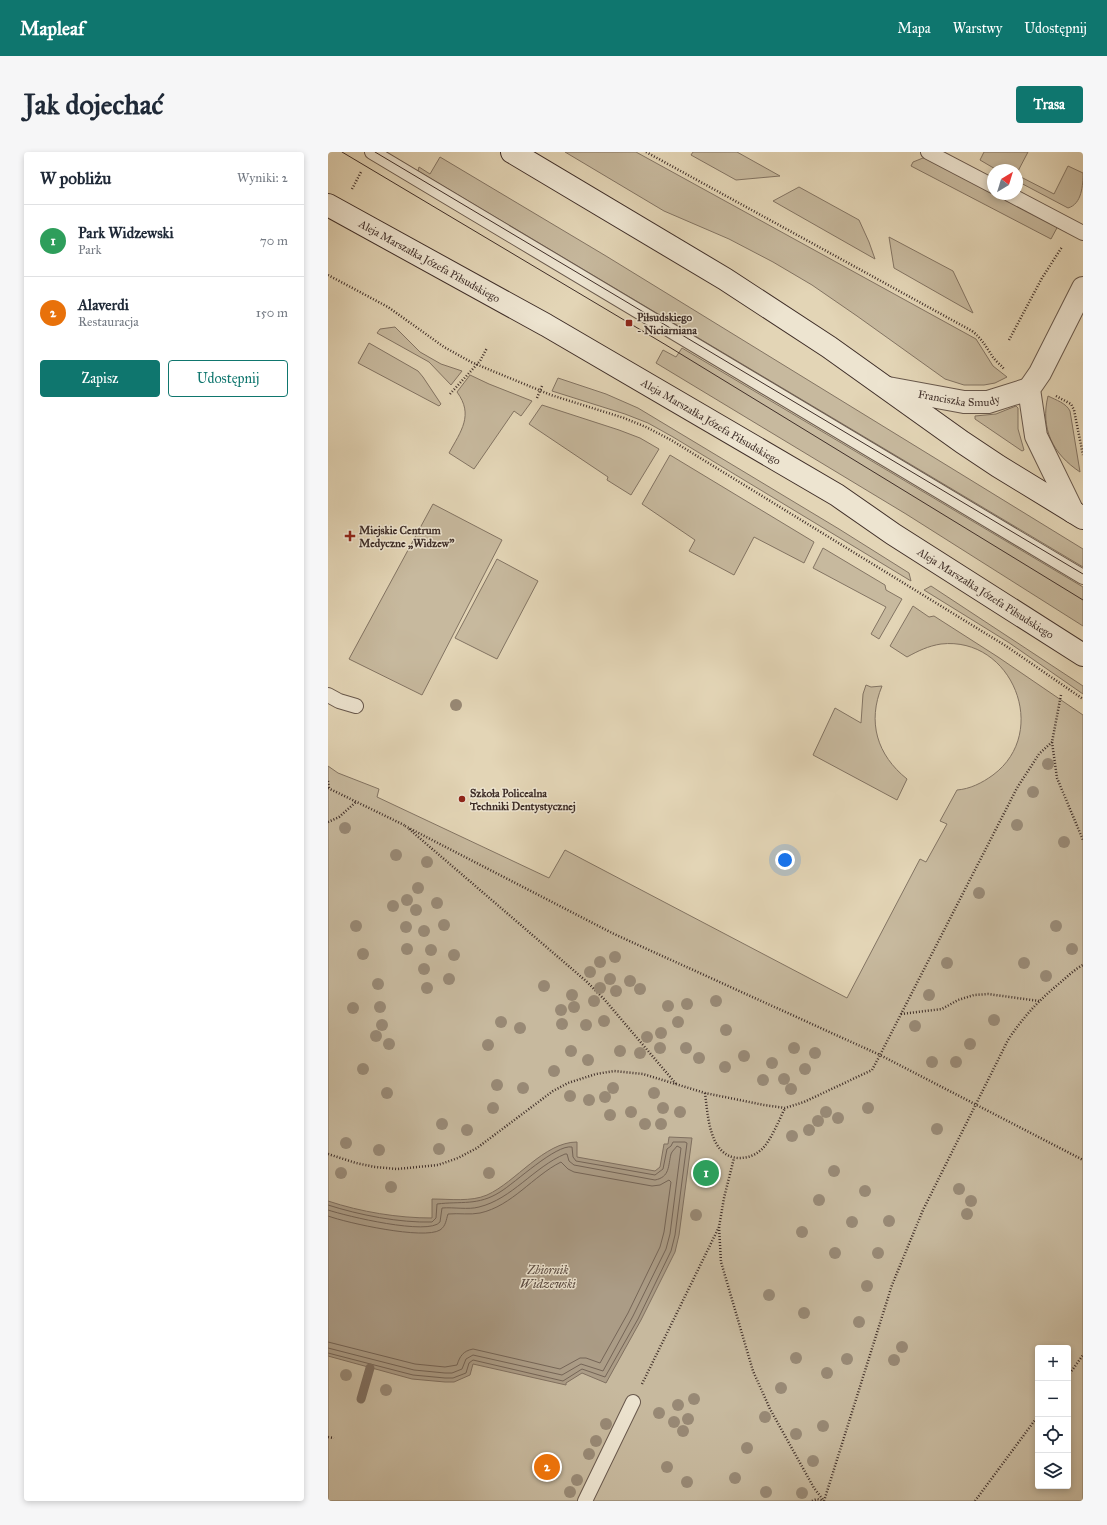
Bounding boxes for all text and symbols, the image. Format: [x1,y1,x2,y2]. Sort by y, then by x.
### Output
text: Mapleaf [20,17,84,40]
text: Mapa [898,20,931,37]
text: Warstwy [953,20,1002,37]
text: Udostępnij [1024,20,1087,37]
button: Trasa [1016,86,1083,123]
text: Jak dojechać [24,87,163,122]
north arrow [987,164,1023,200]
text: W pobliżu [40,168,111,189]
text: Wyniki: 2 [237,170,288,186]
street label: Aleja Marszałka Józefa Piłsudskiego [356,217,503,306]
text: Park Widzewski [78,224,174,242]
text: 1 [50,233,56,249]
text: 70 m [260,233,288,249]
text: Park [78,242,102,258]
text: Alaverdi [78,296,129,314]
text: 2 [50,305,56,321]
text: 150 m [256,305,288,321]
place label: Piłsudskiego - Niciarniana [637,311,697,337]
text: Restauracja [78,314,139,330]
marker: Piłsudskiego - Niciarniana [624,318,634,328]
button: Zapisz [40,360,160,397]
button: Udostępnij [168,360,288,397]
street label: Aleja Marszałka Józefa Piłsudskiego [638,376,783,468]
street label: Franciszka Smudy [917,388,1002,409]
place label: Miejskie Centrum Medyczne „Widzew” [359,524,455,551]
marker: Miejskie Centrum Medyczne „Widzew” [344,530,356,542]
street label: Aleja Marszałka Józefa Piłsudskiego [914,545,1056,642]
place label: Szkoła Policealna Techniki Dentystycznej [469,787,576,814]
marker: Szkoła Policealna Techniki Dentystycznej [457,794,467,804]
your location [775,850,795,870]
pin: 1 [693,1158,719,1188]
water label: Zbiornik Widzewski [520,1263,576,1291]
map controls [1035,1345,1071,1489]
button: + [1035,1345,1071,1381]
button: − [1035,1381,1071,1417]
button: locate [1035,1417,1071,1453]
pin: 2 [534,1452,560,1482]
button: layers [1035,1453,1071,1489]

